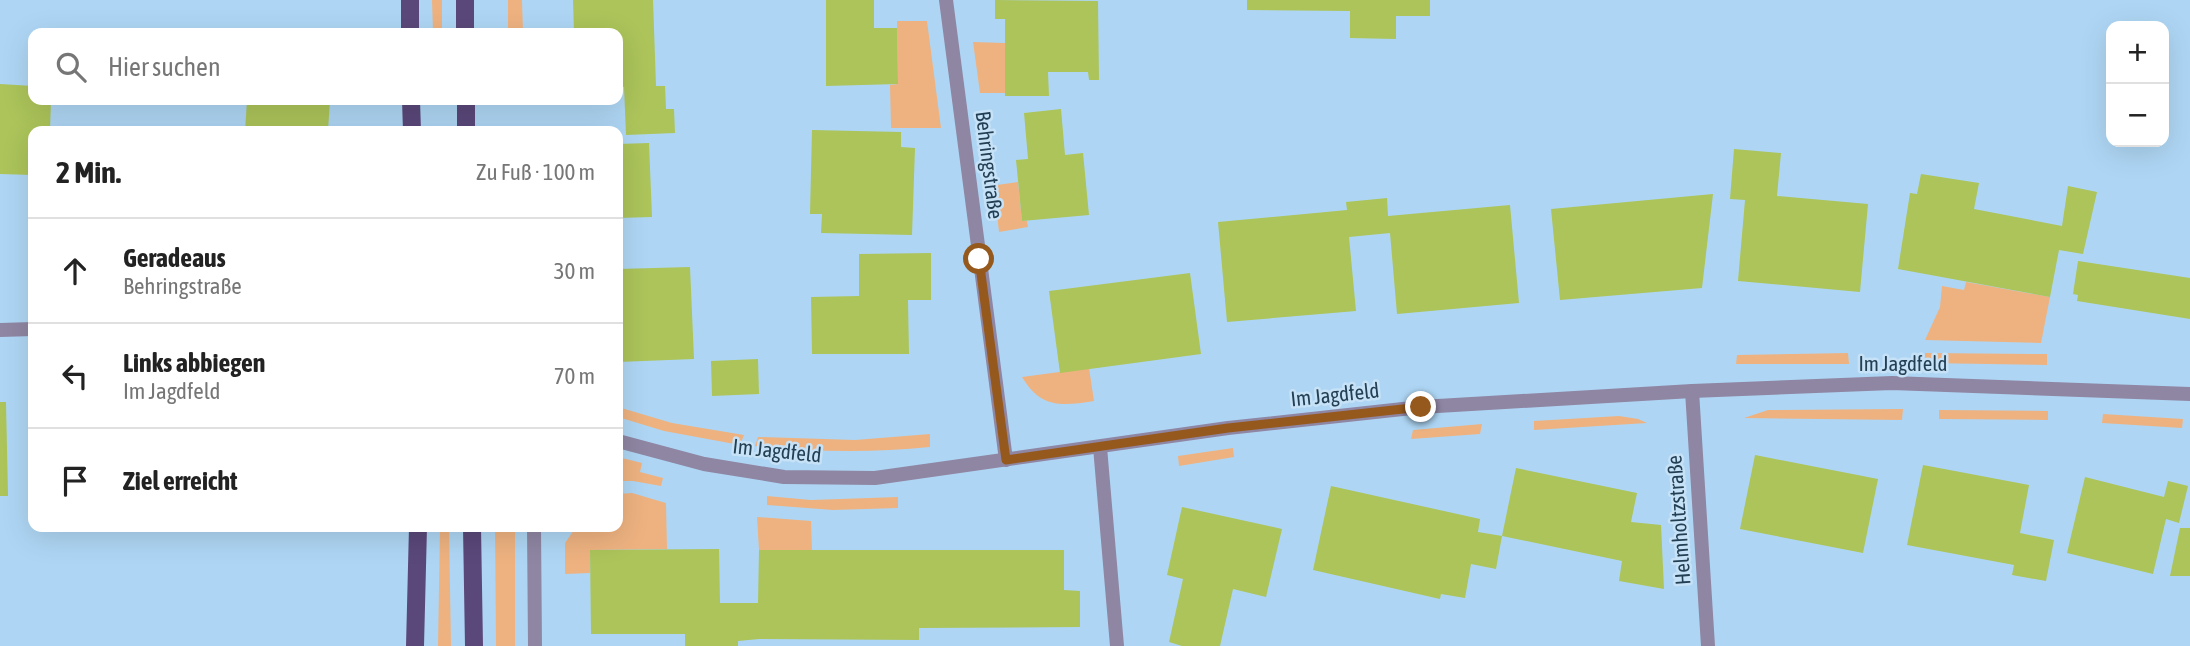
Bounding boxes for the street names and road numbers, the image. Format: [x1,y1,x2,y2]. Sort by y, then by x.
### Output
street label: Behringstraße [971,110,1009,220]
street label: Im Jagdfeld [1858,351,1948,375]
street label: Im Jagdfeld [1289,377,1380,411]
street label: Im Jagdfeld [732,433,823,467]
street label: Helmholtzstraße [1661,454,1695,586]

